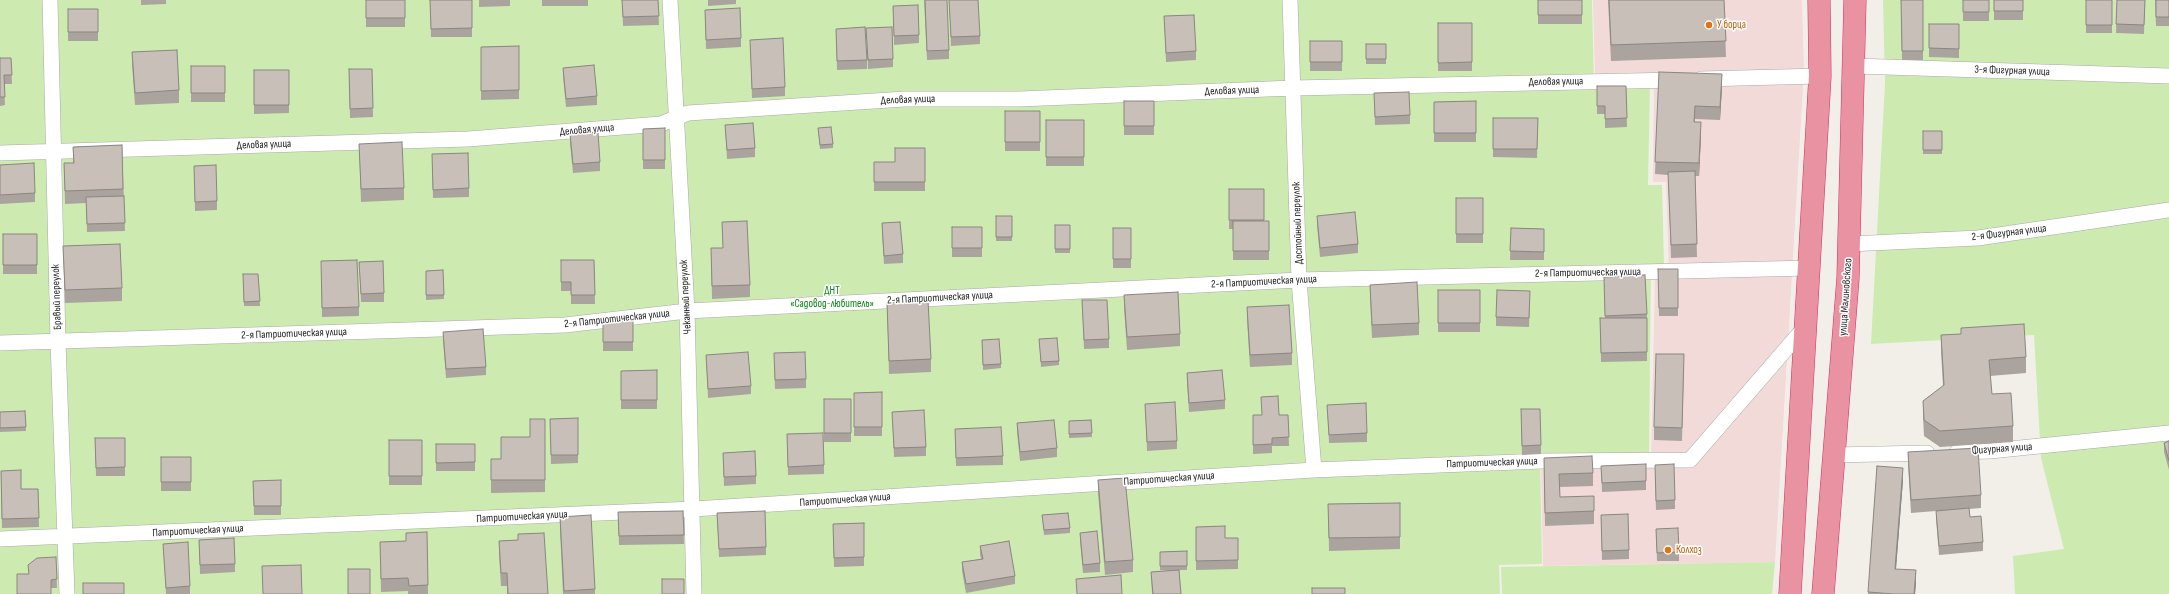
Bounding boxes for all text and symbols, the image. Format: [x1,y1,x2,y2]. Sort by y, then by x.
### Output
place label: У борца [1717,18,1746,32]
marker: У борца [1704,20,1714,30]
street label: 3-я Фигурная улица [1974,63,2050,79]
street label: Деловая улица [1529,75,1583,89]
street label: Деловая улица [1205,83,1259,99]
street label: Деловая улица [881,92,935,108]
street label: Деловая улица [559,121,615,139]
street label: Деловая улица [237,137,291,153]
street label: Достойный переулок [1290,182,1306,264]
street label: 2-я Фигурная улица [1971,222,2047,244]
street label: улица Малиновского [1837,258,1855,336]
street label: Чеканный переулок [677,259,695,335]
street label: Бравый переулок [49,264,65,330]
street label: 2-я Патриотическая улица [1535,265,1641,281]
street label: 2-я Патриотическая улица [1211,273,1317,291]
park label: ДНТ «Садовод-любитель» [790,284,874,310]
street label: 2-я Патриотическая улица [887,289,993,307]
street label: 2-я Патриотическая улица [564,307,670,331]
street label: 2-я Патриотическая улица [241,326,347,342]
street label: Фигурная улица [1971,440,2033,458]
street label: Патриотическая улица [1446,455,1538,471]
street label: Патриотическая улица [1123,469,1215,489]
street label: Патриотическая улица [799,490,891,510]
street label: Патриотическая улица [476,508,568,526]
street label: Патриотическая улица [152,522,244,540]
place label: Колхоз [1676,543,1702,557]
marker: Колхоз [1663,545,1673,555]

